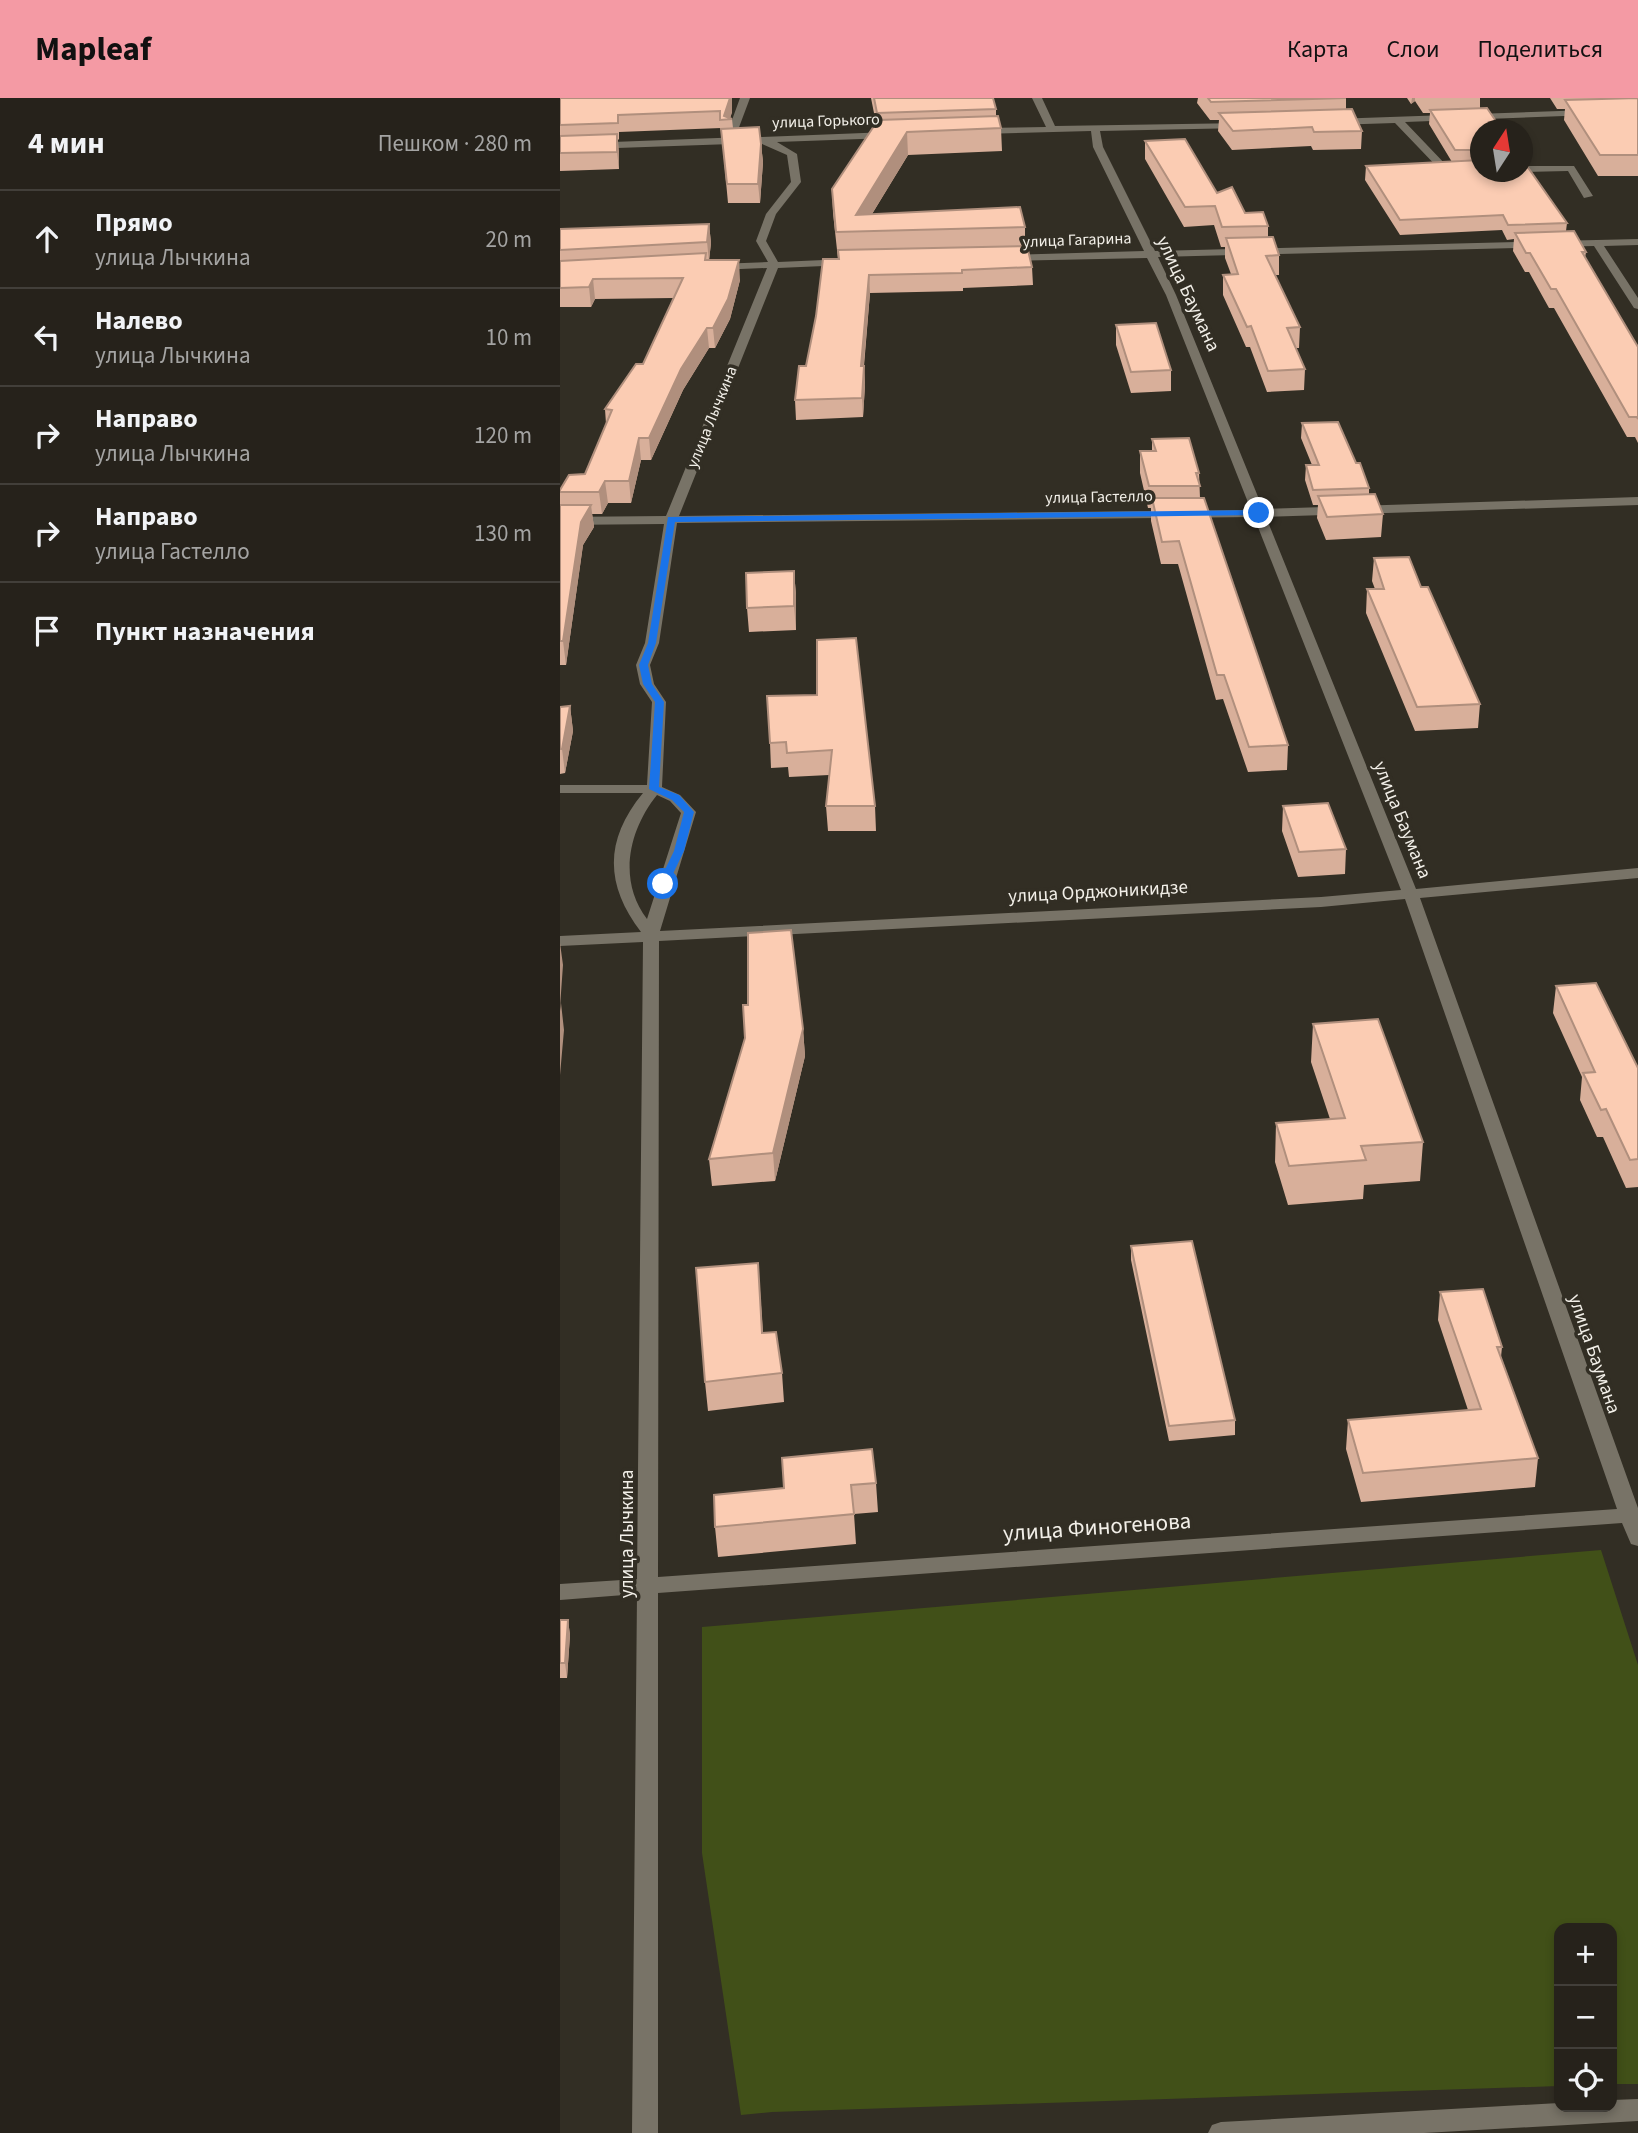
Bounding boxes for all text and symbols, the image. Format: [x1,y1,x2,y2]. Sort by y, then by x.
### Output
text: Mapleaf [35,26,151,73]
text: Карта [1287,32,1349,67]
text: Слои [1387,32,1440,67]
text: Поделиться [1478,32,1603,67]
street label: улица Горького [772,108,880,134]
north arrow [1470,119,1533,182]
text: 4 мин [28,122,105,165]
text: Пешком · 280 m [378,127,532,160]
text: Прямо [95,204,173,241]
icon: ahead [28,220,66,258]
text: 20 m [485,223,532,256]
street label: улица Гагарина [1022,227,1132,253]
street label: улица Баумана [1149,232,1227,356]
text: улица Лычкина [95,241,251,274]
text: Налево [95,302,183,339]
icon: left [28,318,66,356]
text: 10 m [485,321,532,354]
text: улица Лычкина [95,339,251,372]
street label: улица Лычкина [682,363,742,471]
text: Направо [95,400,198,437]
icon: right [28,416,66,454]
text: 120 m [474,419,532,452]
text: улица Лычкина [95,437,251,470]
street label: улица Гастелло [1045,485,1153,509]
route end [1243,497,1274,528]
text: Направо [95,498,198,535]
icon: right [28,514,66,552]
text: 130 m [474,517,532,550]
text: улица Гастелло [95,535,250,568]
icon: arrive [28,612,66,650]
text: Пункт назначения [95,613,315,650]
street label: улица Баумана [1366,757,1438,883]
route start [647,868,678,899]
street label: улица Орджоникидзе [1008,874,1188,910]
street label: улица Баумана [1561,1291,1627,1417]
street label: улица Лычкина [614,1470,641,1598]
street label: улица Финогенова [1002,1504,1192,1550]
map controls [1554,1923,1617,2112]
button: + [1554,1923,1617,1986]
button: − [1554,1986,1617,2049]
button: locate [1554,2049,1617,2112]

